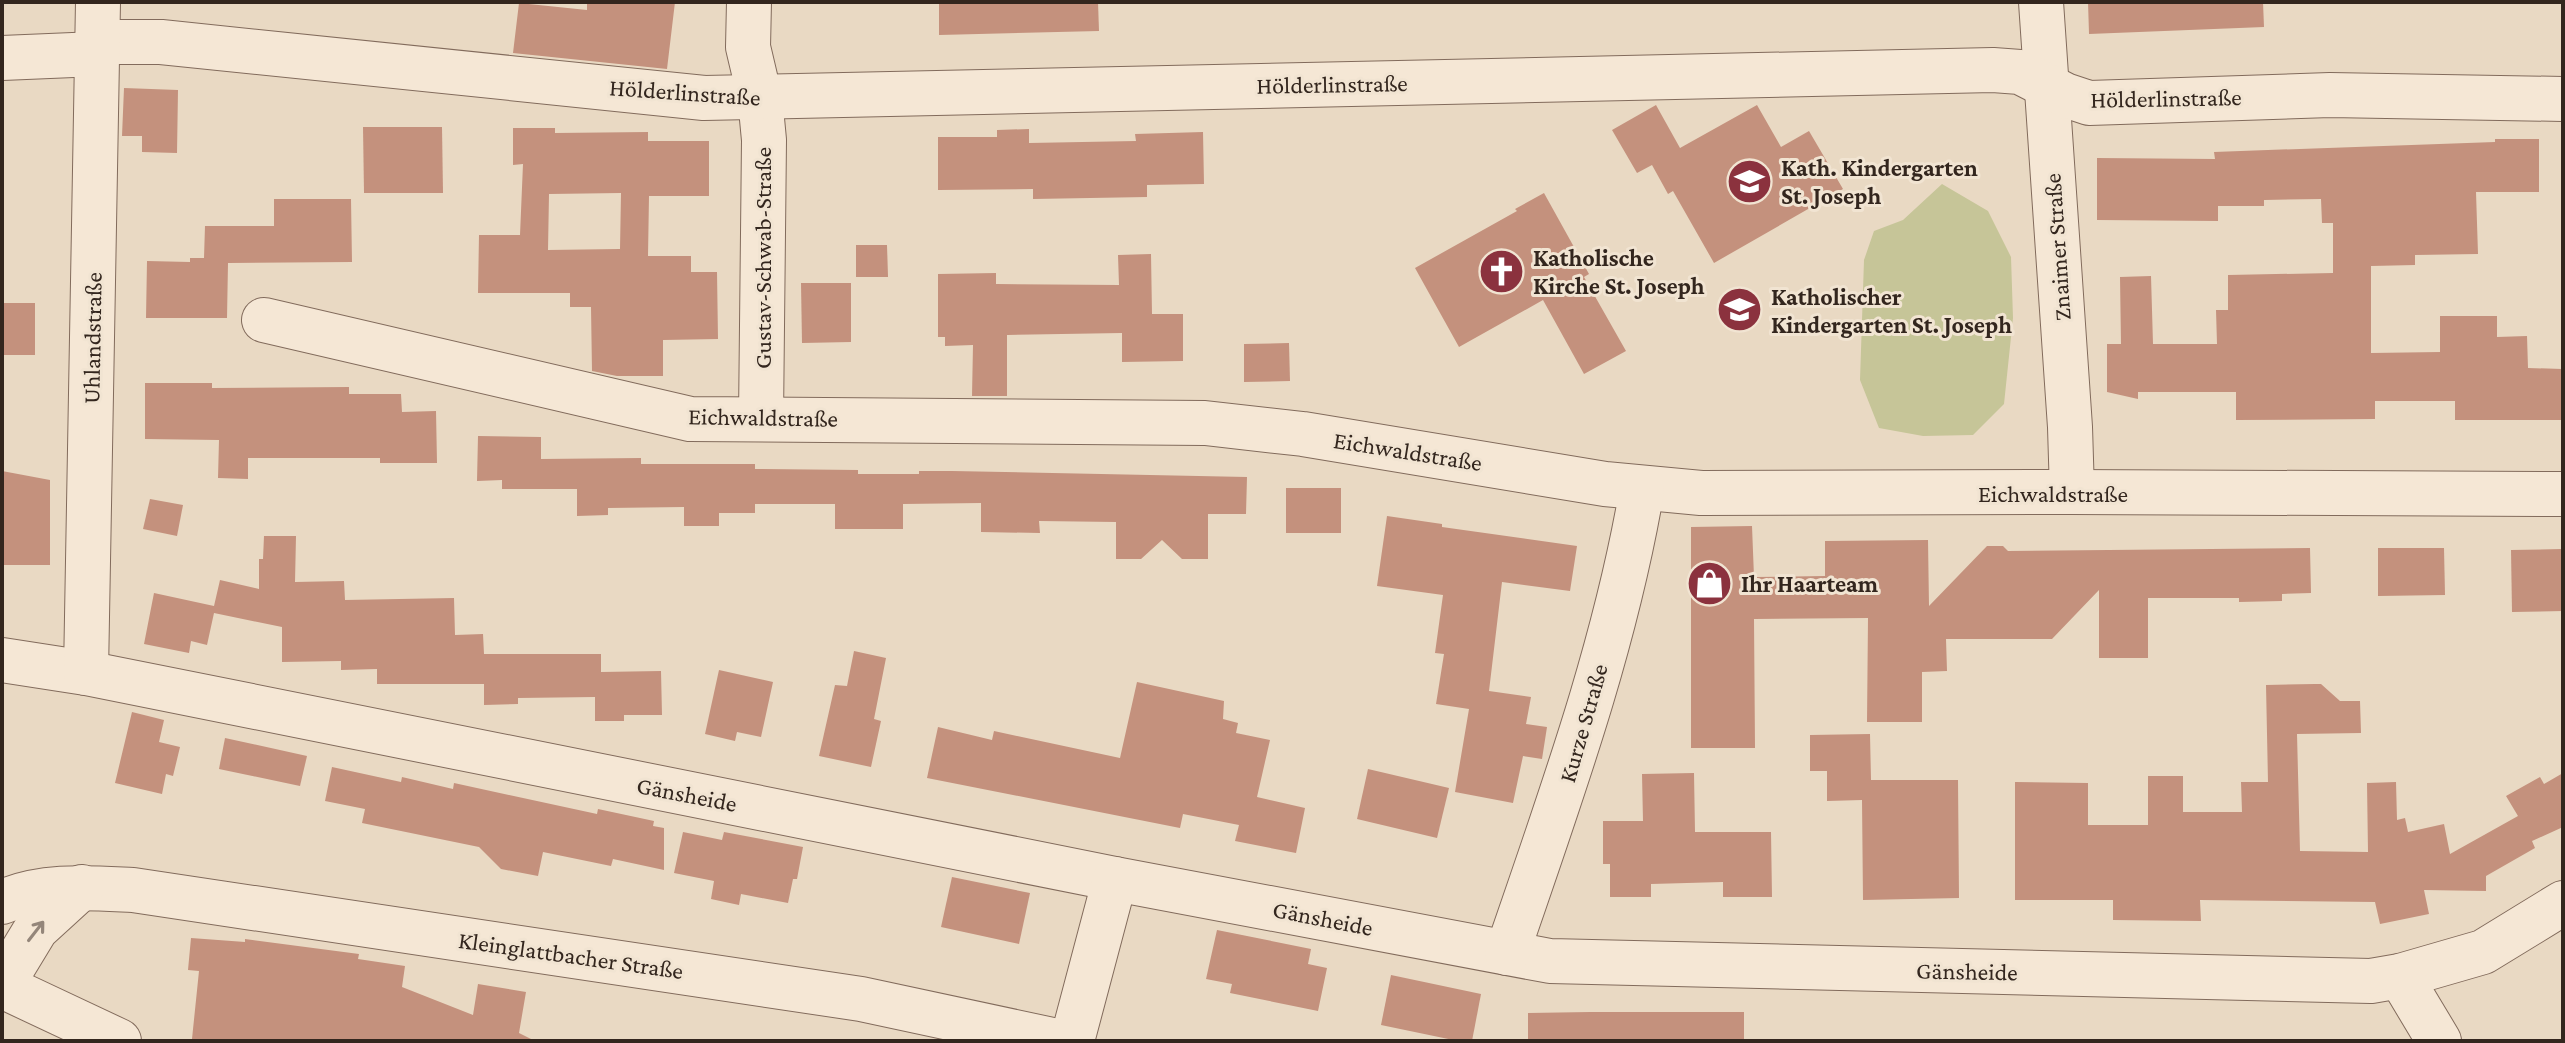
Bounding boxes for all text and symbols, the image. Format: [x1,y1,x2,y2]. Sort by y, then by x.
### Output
street label: Hölderlinstraße [1256,69,1408,99]
street label: Hölderlinstraße [609,73,761,111]
street label: Hölderlinstraße [2090,83,2242,113]
street label: Gustav-Schwab-Straße [749,147,776,369]
place label: Kath. Kindergarten St. Joseph [1781,154,1978,209]
school or university icon: Kath. Kindergarten St. Joseph [1726,157,1774,205]
street label: Znaimer Straße [2038,172,2076,322]
place label: Katholische Kirche St. Joseph [1533,244,1705,299]
church icon: Katholische Kirche St. Joseph [1478,247,1526,295]
street label: Uhlandstraße [77,272,107,404]
place label: Katholischer Kindergarten St. Joseph [1771,283,2012,338]
school or university icon: Katholischer Kindergarten St. Joseph [1716,286,1764,334]
street label: Eichwaldstraße [688,402,838,432]
street label: Eichwaldstraße [1332,426,1484,476]
street label: Eichwaldstraße [1978,480,2128,507]
shop icon: Ihr Haarteam [1686,559,1734,607]
place label: Ihr Haarteam [1741,570,1879,597]
street label: Kurze Straße [1553,661,1613,785]
street label: Gänsheide [635,771,739,817]
street label: Gänsheide [1271,895,1375,941]
one-way arrow [28,921,45,942]
street label: Kleinglattbacher Straße [457,926,685,984]
street label: Gänsheide [1916,957,2018,985]

